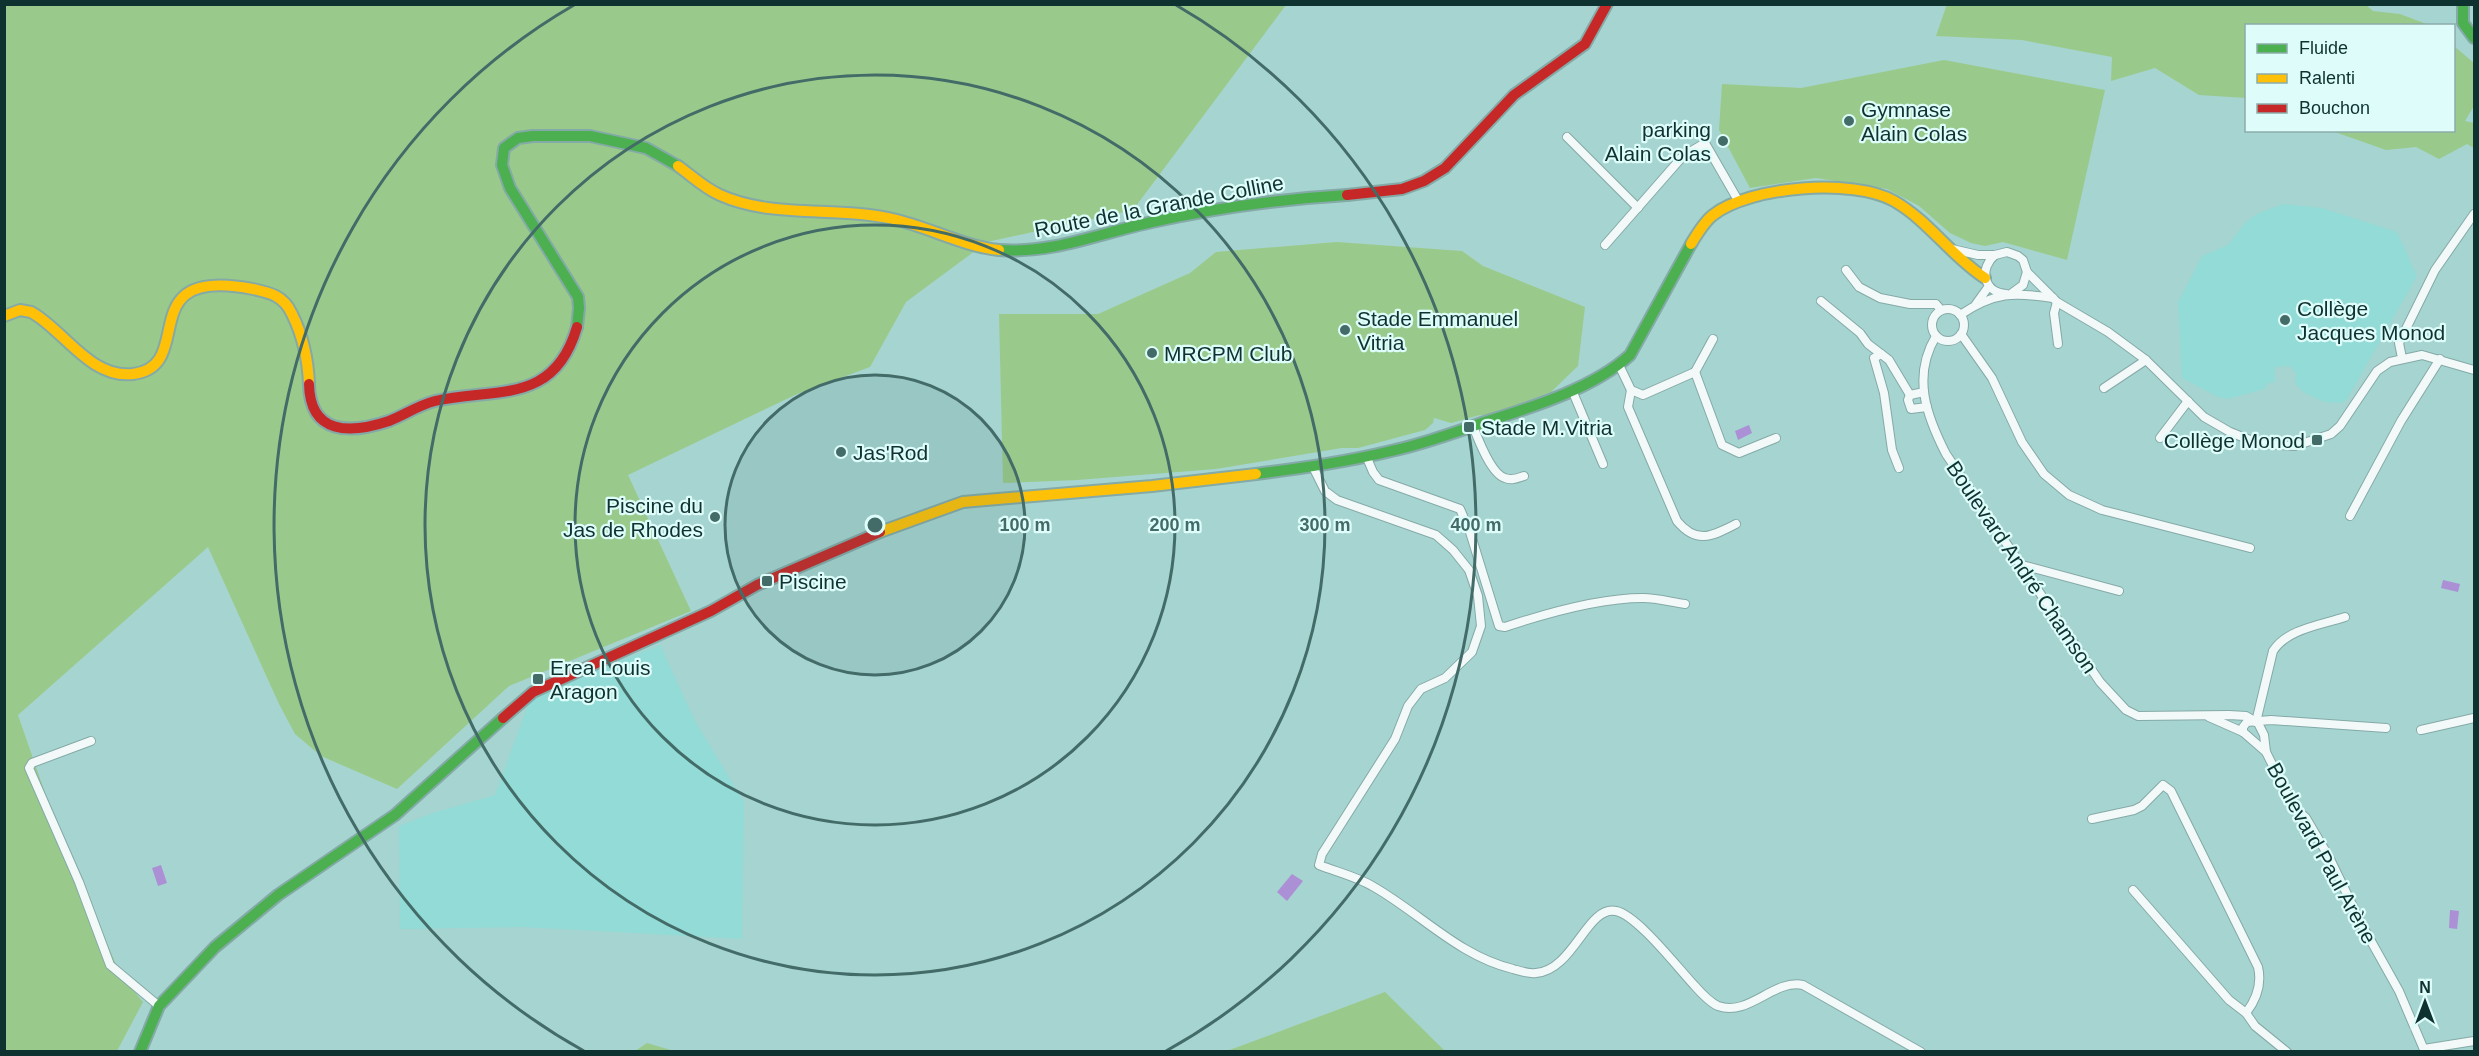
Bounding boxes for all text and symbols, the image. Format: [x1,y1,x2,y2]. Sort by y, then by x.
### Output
legend [2245,24,2455,132]
text: Fluide [2299,38,2348,58]
text: Ralenti [2299,68,2355,88]
place label: Gymnase Alain Colas [1861,98,1967,145]
text: Bouchon [2299,98,2370,118]
marker: Gymnase Alain Colas [1842,114,1856,128]
place label: parking Alain Colas [1605,118,1711,165]
marker: parking Alain Colas [1716,134,1730,148]
street label: Route de la Grande Colline [1032,171,1286,241]
place label: Collège Jacques Monod [2297,297,2445,344]
place label: Stade Emmanuel Vitria [1357,307,1518,354]
marker: Collège Jacques Monod [2278,313,2292,327]
marker: Stade Emmanuel Vitria [1338,323,1352,337]
place label: MRCPM Club [1164,342,1292,365]
marker: MRCPM Club [1145,346,1159,360]
place label: Stade M.Vitria [1481,416,1613,439]
marker: Stade M.Vitria [1462,420,1476,434]
place label: Collège Monod [2164,429,2305,452]
marker: Collège Monod [2310,433,2324,447]
place label: Jas'Rod [853,441,928,464]
marker: Jas'Rod [834,445,848,459]
street label: Boulevard André Chamson [1942,457,2102,677]
place label: Piscine du Jas de Rhodes [563,494,703,541]
marker: Piscine du Jas de Rhodes [708,510,722,524]
centre of rings [865,515,885,535]
text: 100 m [999,515,1051,535]
text: 200 m [1149,515,1201,535]
text: 300 m [1299,515,1351,535]
text: 400 m [1450,515,1502,535]
place label: Piscine [779,570,847,593]
marker: Piscine [760,574,774,588]
place label: Erea Louis Aragon [550,656,650,703]
marker: Erea Louis Aragon [531,672,545,686]
street label: Boulevard Paul Arène [2263,759,2381,947]
north arrow [2395,972,2455,1032]
text: N [2419,979,2431,996]

